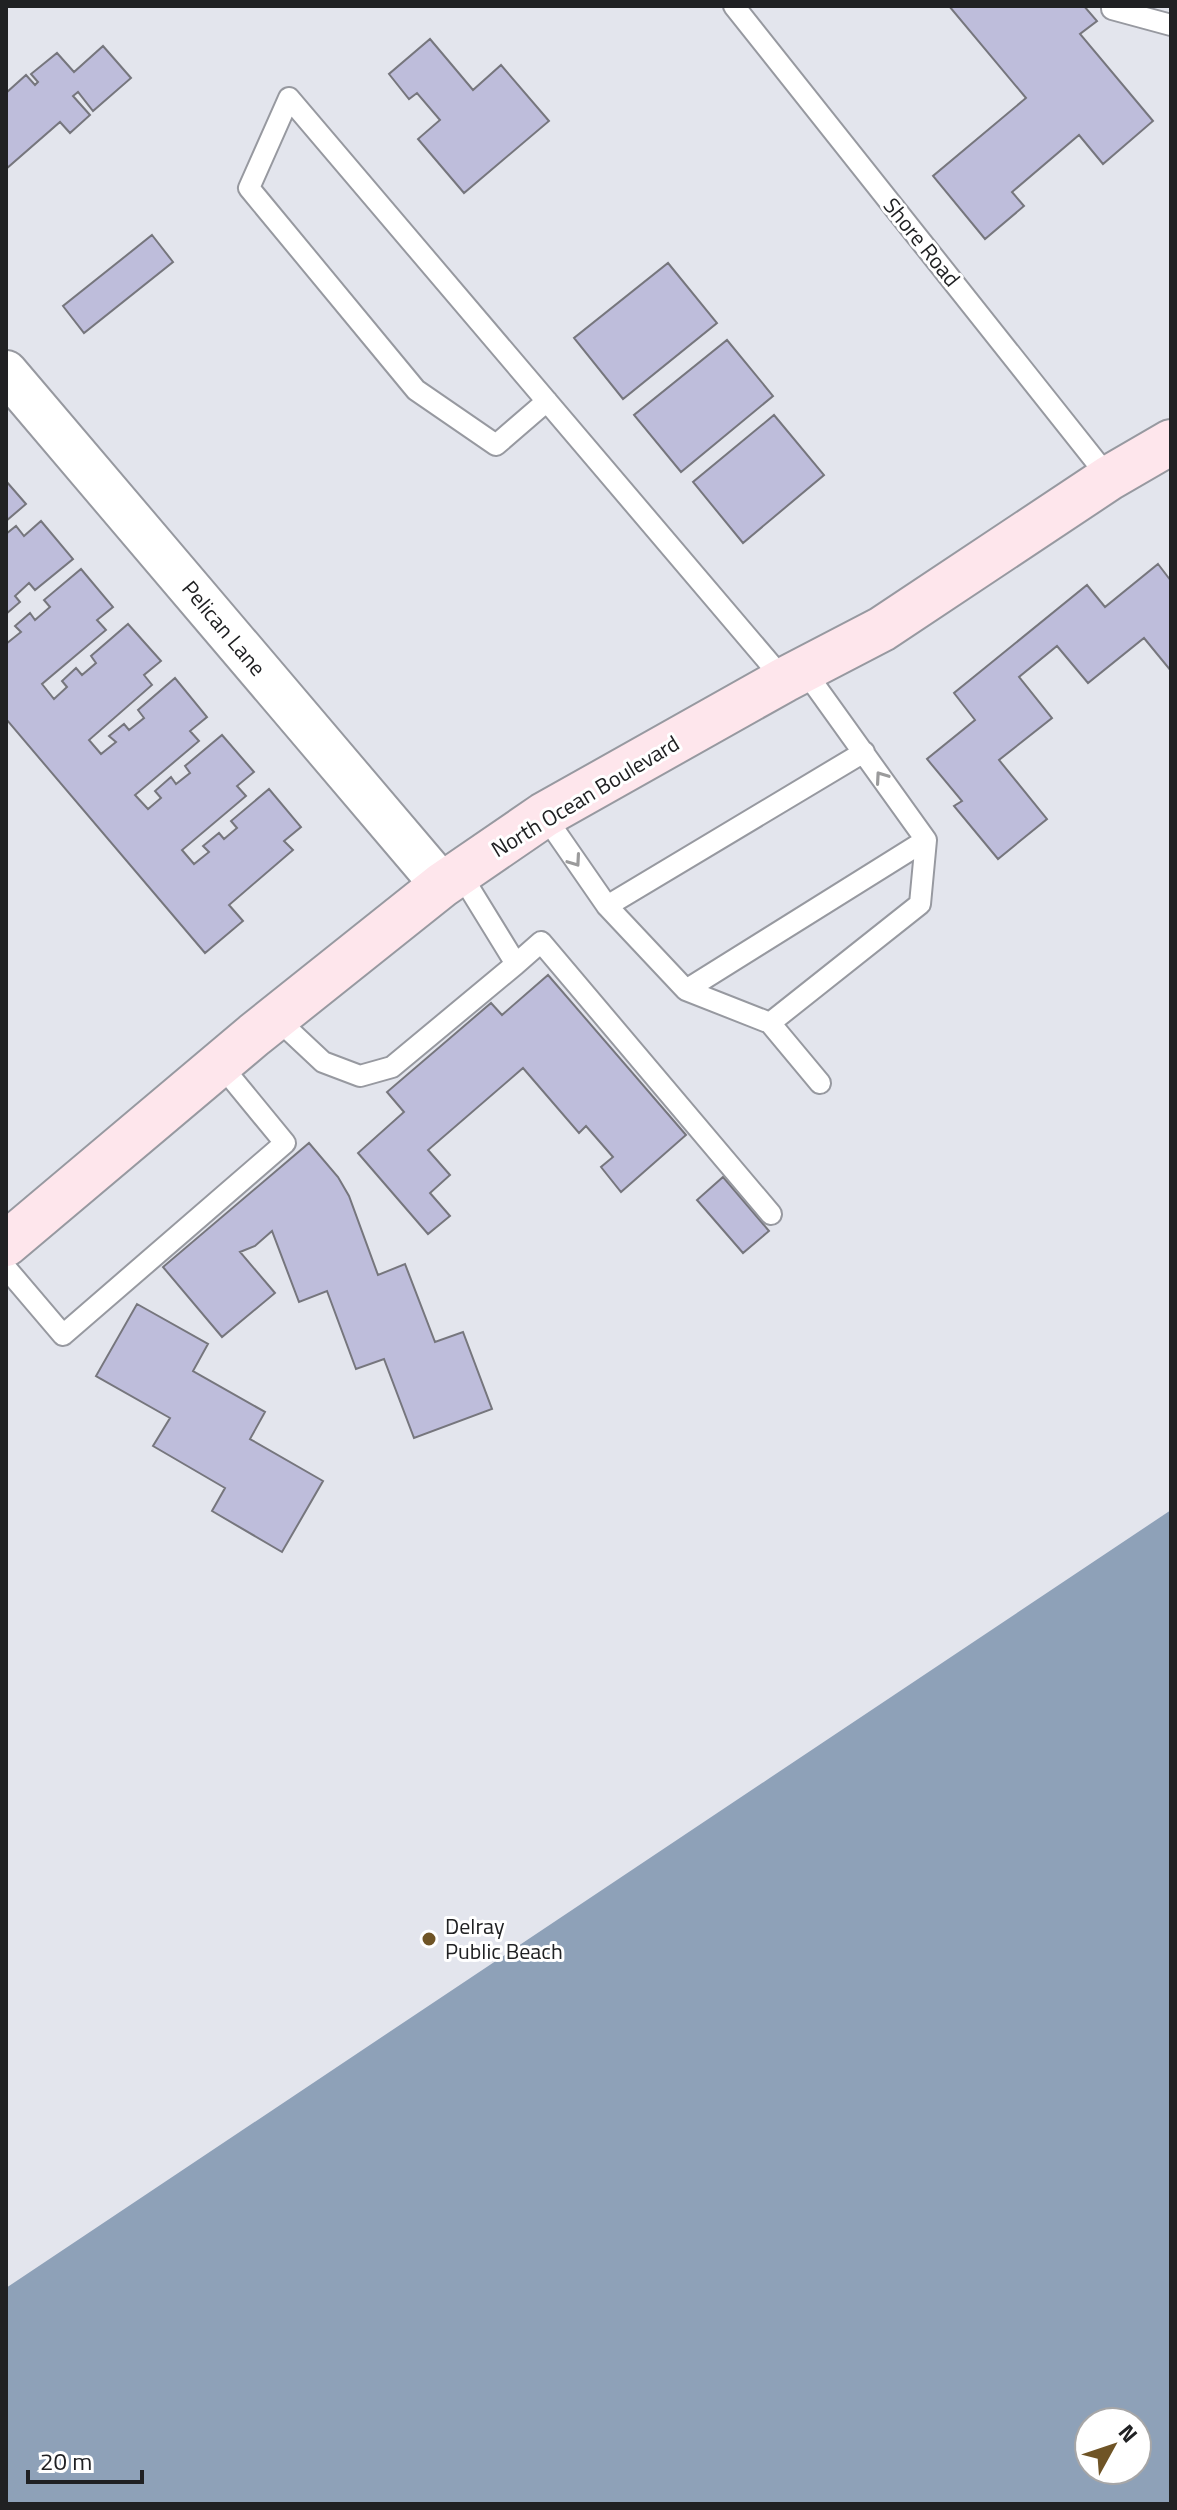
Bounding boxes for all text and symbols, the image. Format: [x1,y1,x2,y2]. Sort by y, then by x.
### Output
street label: Shore Road [875,190,969,294]
street label: Pelican Lane [174,573,274,683]
street label: North Ocean Boulevard [484,726,686,866]
one-way arrow [876,771,891,785]
one-way arrow [565,852,580,866]
place label: Delray Public Beach [445,1909,563,1968]
marker: Delray Public Beach [420,1930,438,1948]
north arrow [1073,2406,1153,2486]
text: N [1110,2416,1146,2450]
scale bar [28,2434,142,2484]
text: 20 m [40,2443,92,2479]

